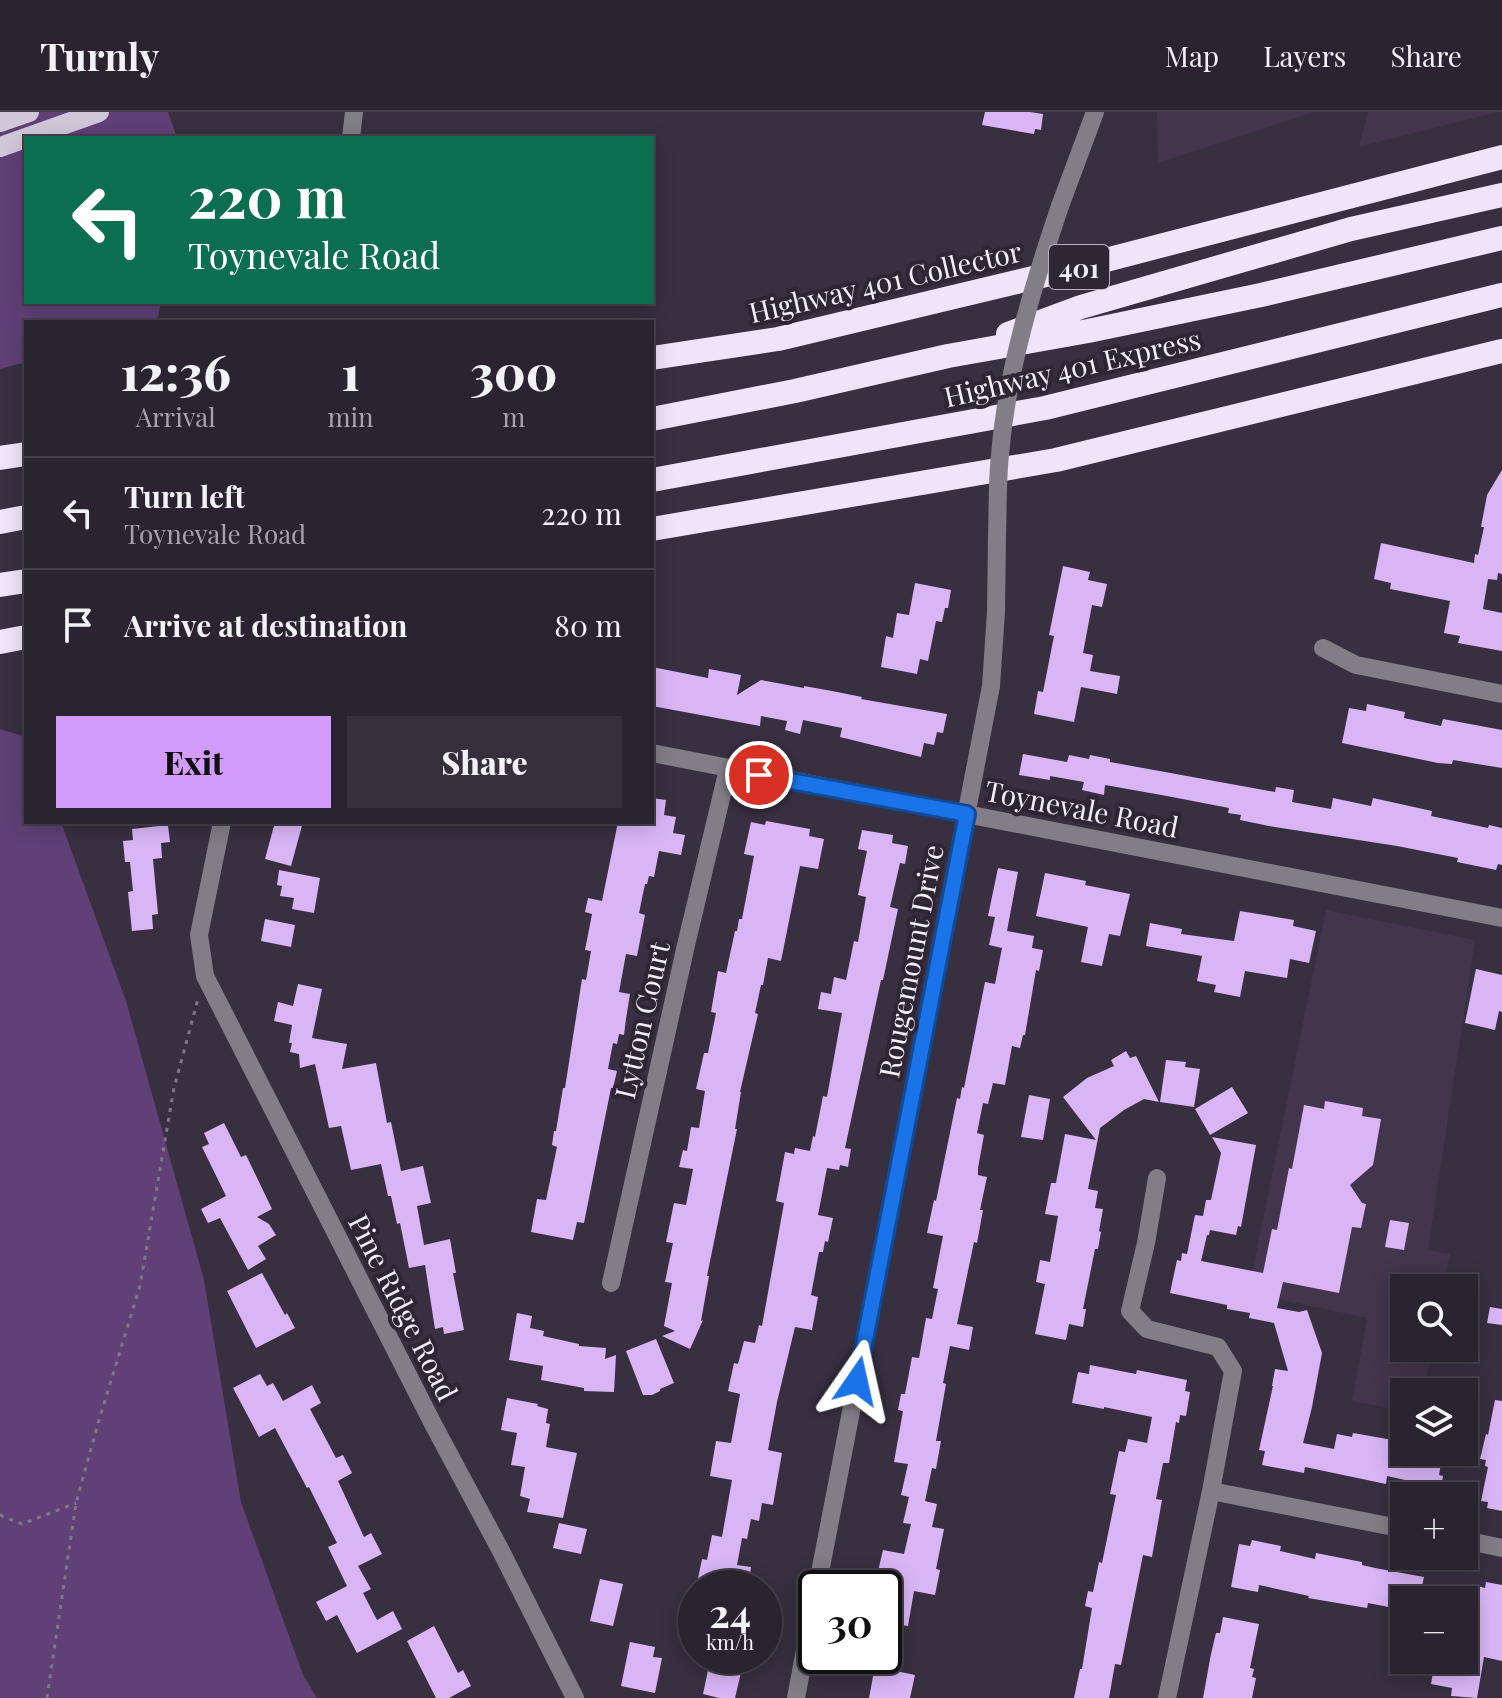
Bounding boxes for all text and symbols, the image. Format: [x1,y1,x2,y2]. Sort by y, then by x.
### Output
text: Turnly [40,30,159,81]
text: Map [1165,37,1219,74]
text: Layers [1263,37,1346,74]
text: Share [1390,37,1462,74]
text: 220 m [188,158,346,233]
icon: left [56,168,160,272]
text: Toynevale Road [188,230,440,278]
street label: Highway 401 Collector [745,231,1026,330]
road number: 401 [1049,245,1109,289]
street label: Highway 401 Express [940,319,1204,415]
text: 12:36 [120,339,231,403]
text: 1 [341,339,360,403]
text: 300 [470,339,557,403]
text: Arrival [136,399,216,434]
text: min [327,399,374,434]
text: m [502,399,525,434]
text: Turn left [124,476,245,516]
icon: left [56,491,100,535]
text: 220 m [541,493,622,533]
text: Toynevale Road [124,516,306,551]
icon: arrive [56,603,100,647]
text: Arrive at destination [124,605,407,645]
text: 80 m [554,605,622,645]
button: Exit [56,716,331,808]
button: Share [347,716,622,808]
pin [725,741,793,809]
icon: arrive [737,753,781,797]
street label: Toynevale Road [982,771,1182,845]
street label: Rougemount Drive [869,841,951,1081]
street label: Lytton Court [605,937,677,1102]
street label: Pine Ridge Road [341,1208,467,1406]
map controls [1390,1274,1478,1674]
button: search [1390,1274,1478,1362]
position arrow [815,1339,899,1423]
button: layers [1390,1378,1478,1466]
button: + [1390,1482,1478,1570]
speed limit sign: 30 [798,1570,902,1674]
text: 24 [709,1585,751,1638]
button: − [1390,1586,1478,1674]
text: km/h [706,1628,754,1655]

